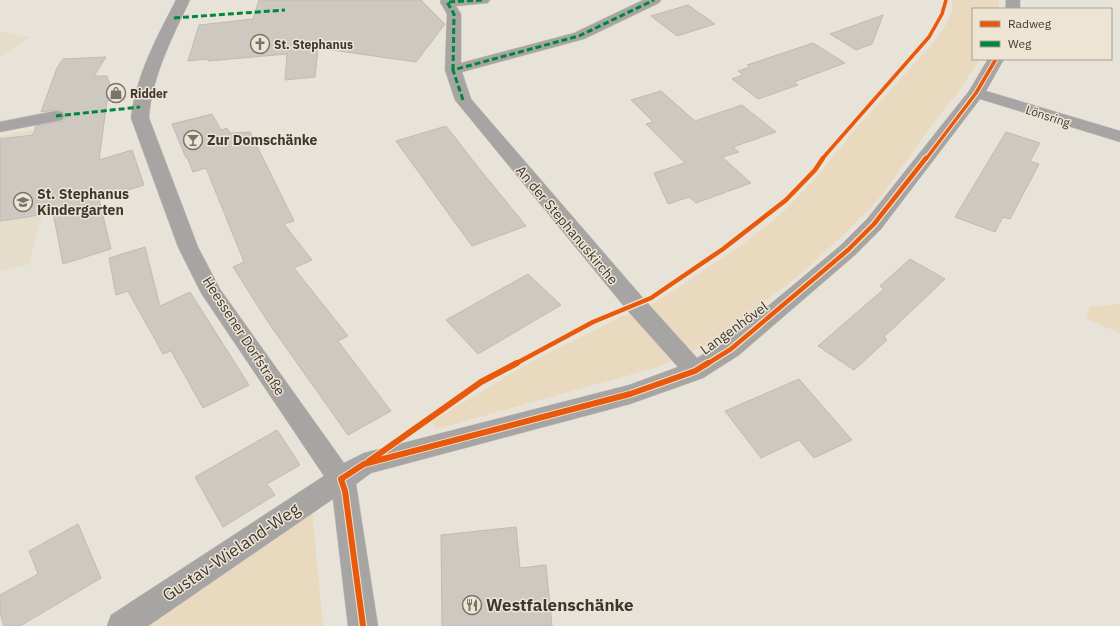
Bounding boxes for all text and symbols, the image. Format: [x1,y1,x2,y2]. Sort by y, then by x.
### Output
legend [972,8,1112,60]
text: Radweg [1008,16,1052,31]
church icon: St. Stephanus [249,33,271,55]
text: Weg [1008,36,1032,51]
place label: St. Stephanus [274,37,353,52]
shop icon: Ridder [105,82,127,104]
place label: Ridder [130,86,168,101]
street label: Lönsring [1024,102,1073,130]
bar icon: Zur Domschänke [182,129,204,151]
place label: Zur Domschänke [207,131,318,149]
street label: An der Stephanuskirche [512,162,622,288]
place label: St. Stephanus Kindergarten [37,185,129,219]
school or university icon: St. Stephanus Kindergarten [12,191,34,213]
street label: Heessener Dorfstraße [199,273,289,399]
street label: Langenhövel [697,297,772,359]
street label: Gustav-Wieland-Weg [158,498,304,606]
restaurant icon: Westfalenschänke [461,594,483,616]
place label: Westfalenschänke [486,594,633,616]

